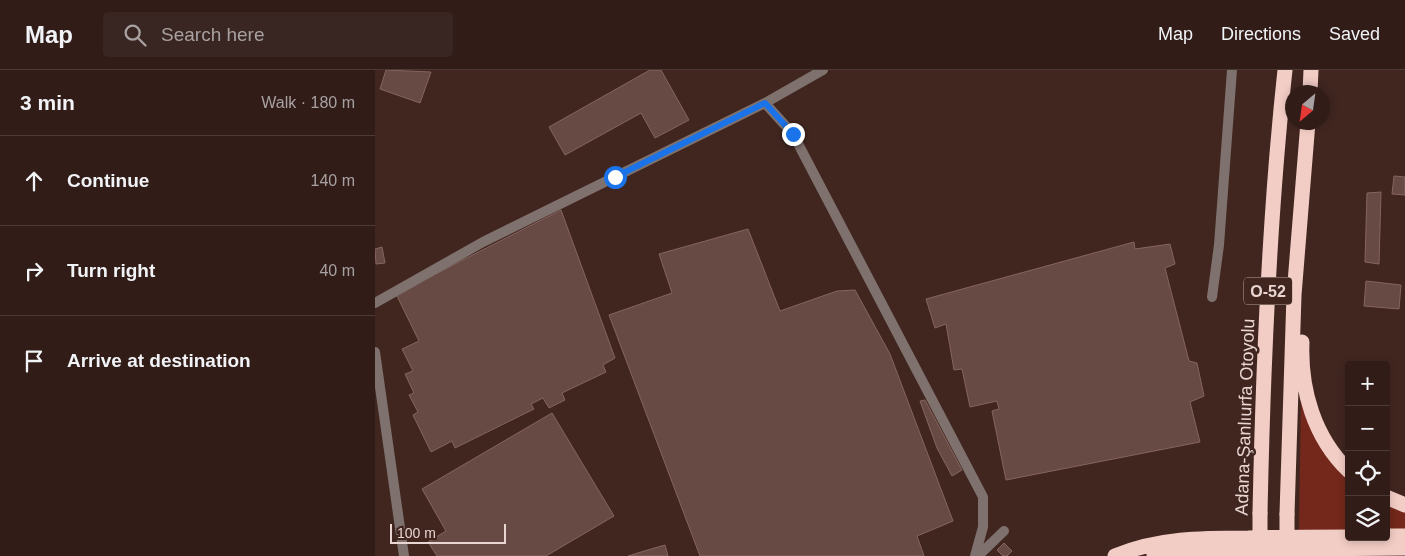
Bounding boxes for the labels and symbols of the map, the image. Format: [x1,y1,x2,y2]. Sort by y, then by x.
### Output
north arrow [1285,85,1330,130]
route end [782,123,805,146]
route start [604,166,627,189]
road number: O-52 [1244,278,1292,305]
street label: Adana-Şanlıurfa Otoyolu [1232,318,1258,516]
scale bar [390,521,506,544]

